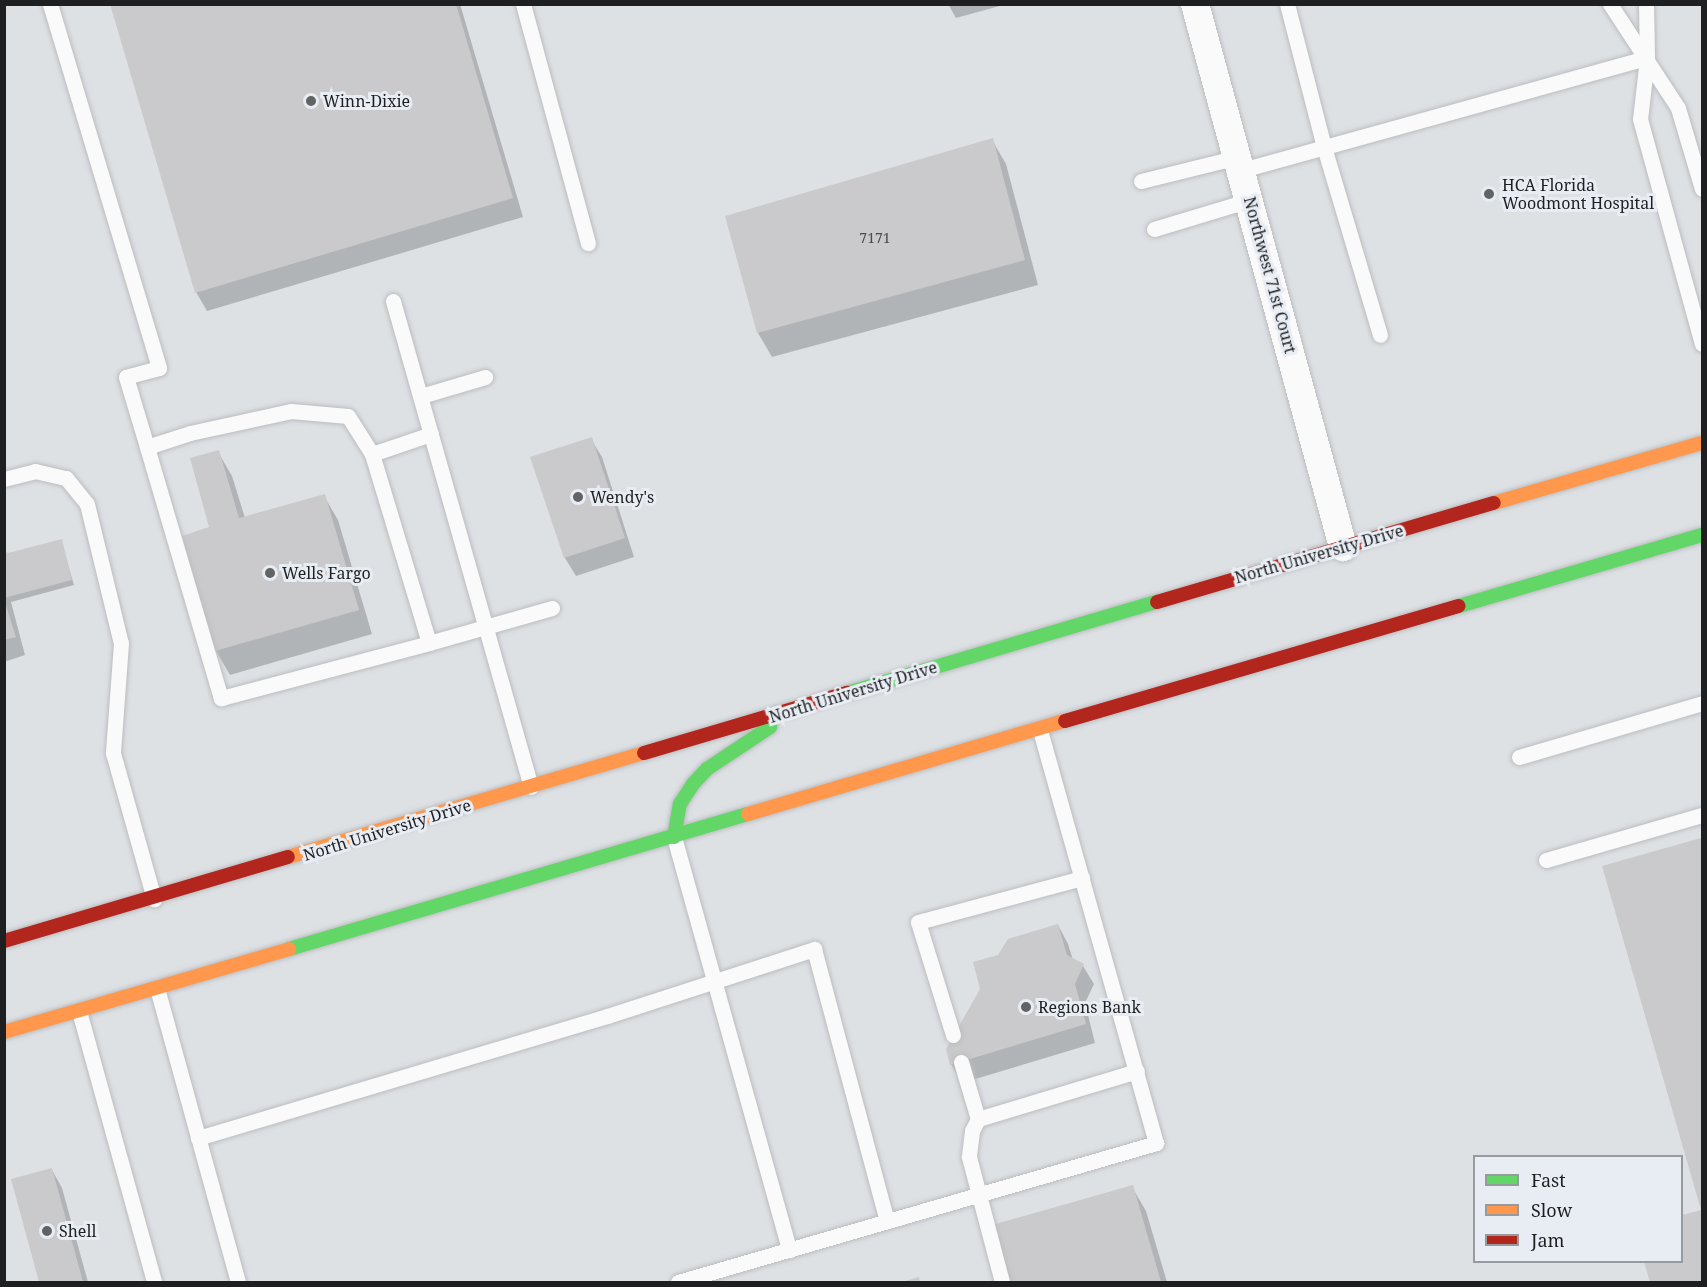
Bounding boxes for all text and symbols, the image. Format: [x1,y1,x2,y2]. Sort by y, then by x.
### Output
place label: Winn-Dixie [323,91,410,111]
marker: Winn-Dixie [304,94,318,108]
place label: HCA Florida Woodmont Hospital [1502,175,1654,213]
marker: HCA Florida Woodmont Hospital [1480,185,1498,203]
street label: Northwest 71st Court [1240,195,1300,355]
house number: 7171 [859,230,891,246]
place label: Wendy's [590,487,654,507]
marker: Wendy's [571,490,585,504]
street label: North University Drive [1232,521,1406,587]
place label: Wells Fargo [282,563,371,583]
marker: Wells Fargo [263,566,277,580]
street label: North University Drive [767,657,939,727]
street label: North University Drive [301,795,473,865]
place label: Regions Bank [1038,997,1141,1017]
marker: Regions Bank [1019,1000,1033,1014]
legend [1473,1155,1683,1263]
text: Fast [1531,1168,1566,1192]
text: Slow [1531,1198,1572,1222]
place label: Shell [59,1221,96,1241]
marker: Shell [40,1224,54,1238]
text: Jam [1531,1228,1565,1252]

